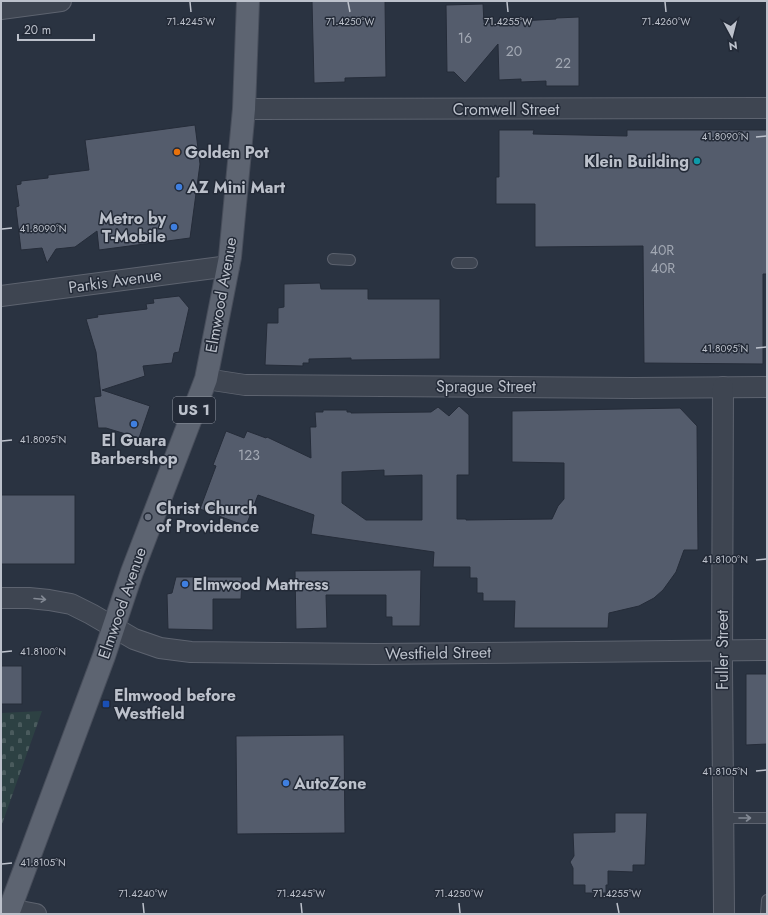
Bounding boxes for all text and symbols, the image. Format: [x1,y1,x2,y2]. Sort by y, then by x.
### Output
text: 71.4245°W [167,14,215,29]
text: 71.4250°W [326,14,374,29]
text: 71.4255°W [484,14,532,29]
text: 71.4260°W [642,14,690,29]
scale bar [18,16,94,42]
north arrow [712,16,752,56]
text: 20 m [24,21,51,39]
house number: 16 [458,28,472,48]
text: N [728,37,739,54]
house number: 20 [506,41,522,61]
house number: 22 [555,53,571,73]
street label: Cromwell Street [453,98,559,121]
text: 41.8090°N [701,129,749,144]
place label: Golden Pot [185,141,270,164]
marker: Golden Pot [172,147,182,157]
place label: Klein Building [584,150,689,173]
marker: Klein Building [692,156,702,166]
place label: AZ Mini Mart [186,176,286,199]
marker: AZ Mini Mart [174,182,184,192]
place label: Metro by T-Mobile [99,207,167,248]
text: 41.8090°N [19,221,67,236]
marker: Metro by T-Mobile [169,222,179,232]
street label: Elmwood Avenue [200,236,242,354]
house number: 40R [650,240,674,260]
house number: 40R [651,258,675,278]
street label: Parkis Avenue [67,263,163,299]
text: 41.8095°N [702,341,748,356]
street label: Sprague Street [436,375,536,398]
road number: US 1 [173,397,215,423]
marker: El Guara Barbershop [129,419,139,429]
place label: El Guara Barbershop [90,429,178,470]
text: 41.8095°N [20,432,66,447]
house number: 123 [238,445,260,465]
place label: Christ Church of Providence [156,497,259,538]
marker: Christ Church of Providence [143,512,153,522]
street label: Elmwood Avenue [92,544,152,662]
text: 41.8100°N [702,552,748,567]
place label: Elmwood Mattress [193,573,329,596]
marker: Elmwood Mattress [180,579,190,589]
one-way arrow [33,595,46,602]
street label: Fuller Street [711,610,734,690]
street label: Westfield Street [385,641,491,665]
text: 41.8100°N [20,644,66,659]
place label: Elmwood before Westfield [114,684,236,725]
marker: Elmwood before Westfield [101,699,111,709]
text: 41.8105°N [702,764,748,779]
place label: AutoZone [293,772,366,795]
marker: AutoZone [281,778,291,788]
one-way arrow [738,814,751,822]
text: 41.8105°N [20,855,66,870]
text: 71.4240°W [119,886,167,901]
text: 71.4245°W [277,886,325,901]
text: 71.4250°W [435,886,483,901]
text: 71.4255°W [593,886,641,901]

